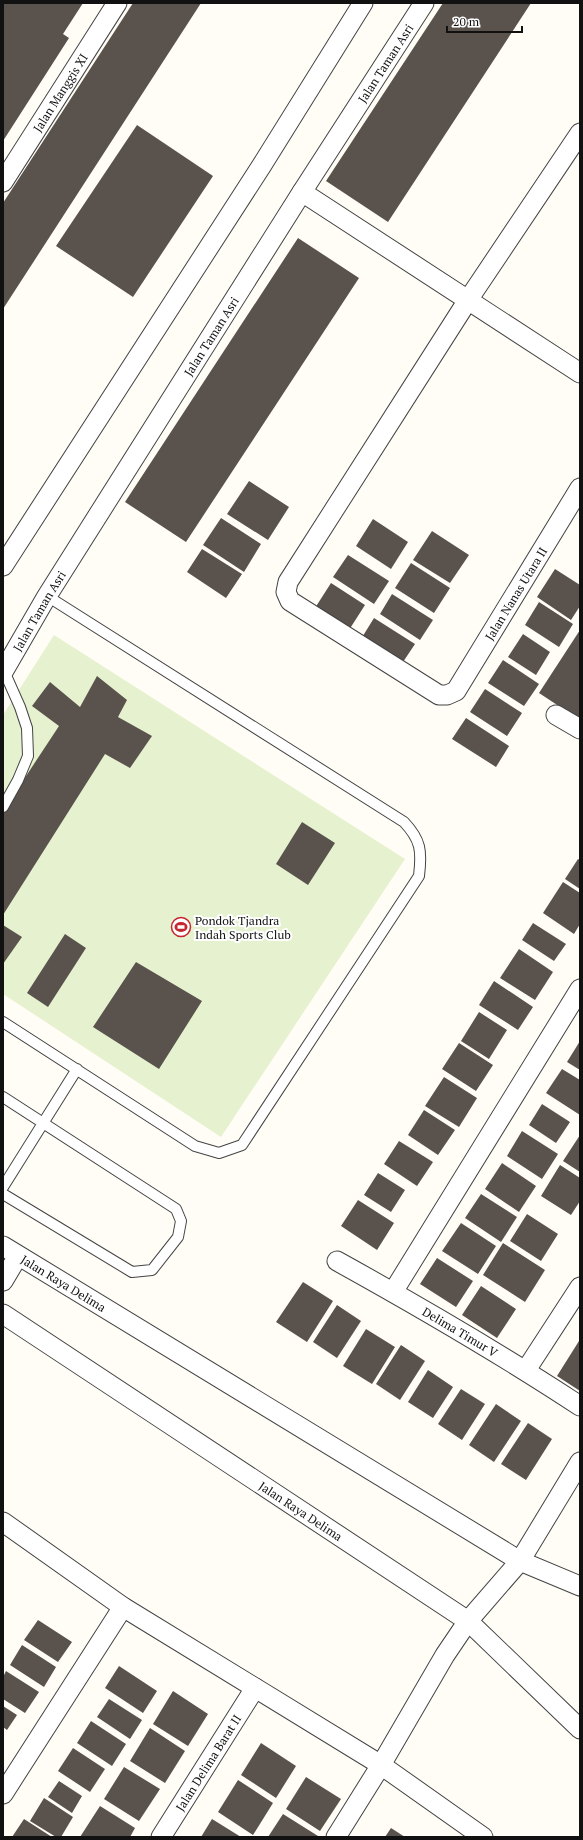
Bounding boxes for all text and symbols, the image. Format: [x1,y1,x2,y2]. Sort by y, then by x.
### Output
scale bar [447,8,522,34]
text: 20 m [453,14,480,29]
street label: Jalan Taman Asri [354,20,416,105]
street label: Jalan Manggis XI [29,51,90,135]
street label: Jalan Taman Asri [180,293,242,379]
street label: Jalan Nanas Utara II [481,544,550,643]
street label: Jalan Taman Asri [9,567,69,654]
place label: Pondok Tjandra Indah Sports Club [195,913,291,942]
sports icon: Pondok Tjandra Indah Sports Club [170,916,192,938]
street label: Jalan Raya Delima [18,1251,109,1315]
street label: Delima Timur V [420,1304,501,1360]
street label: Jalan Raya Delima [256,1478,345,1544]
street label: Jalan Delima Barat II [172,1712,244,1814]

